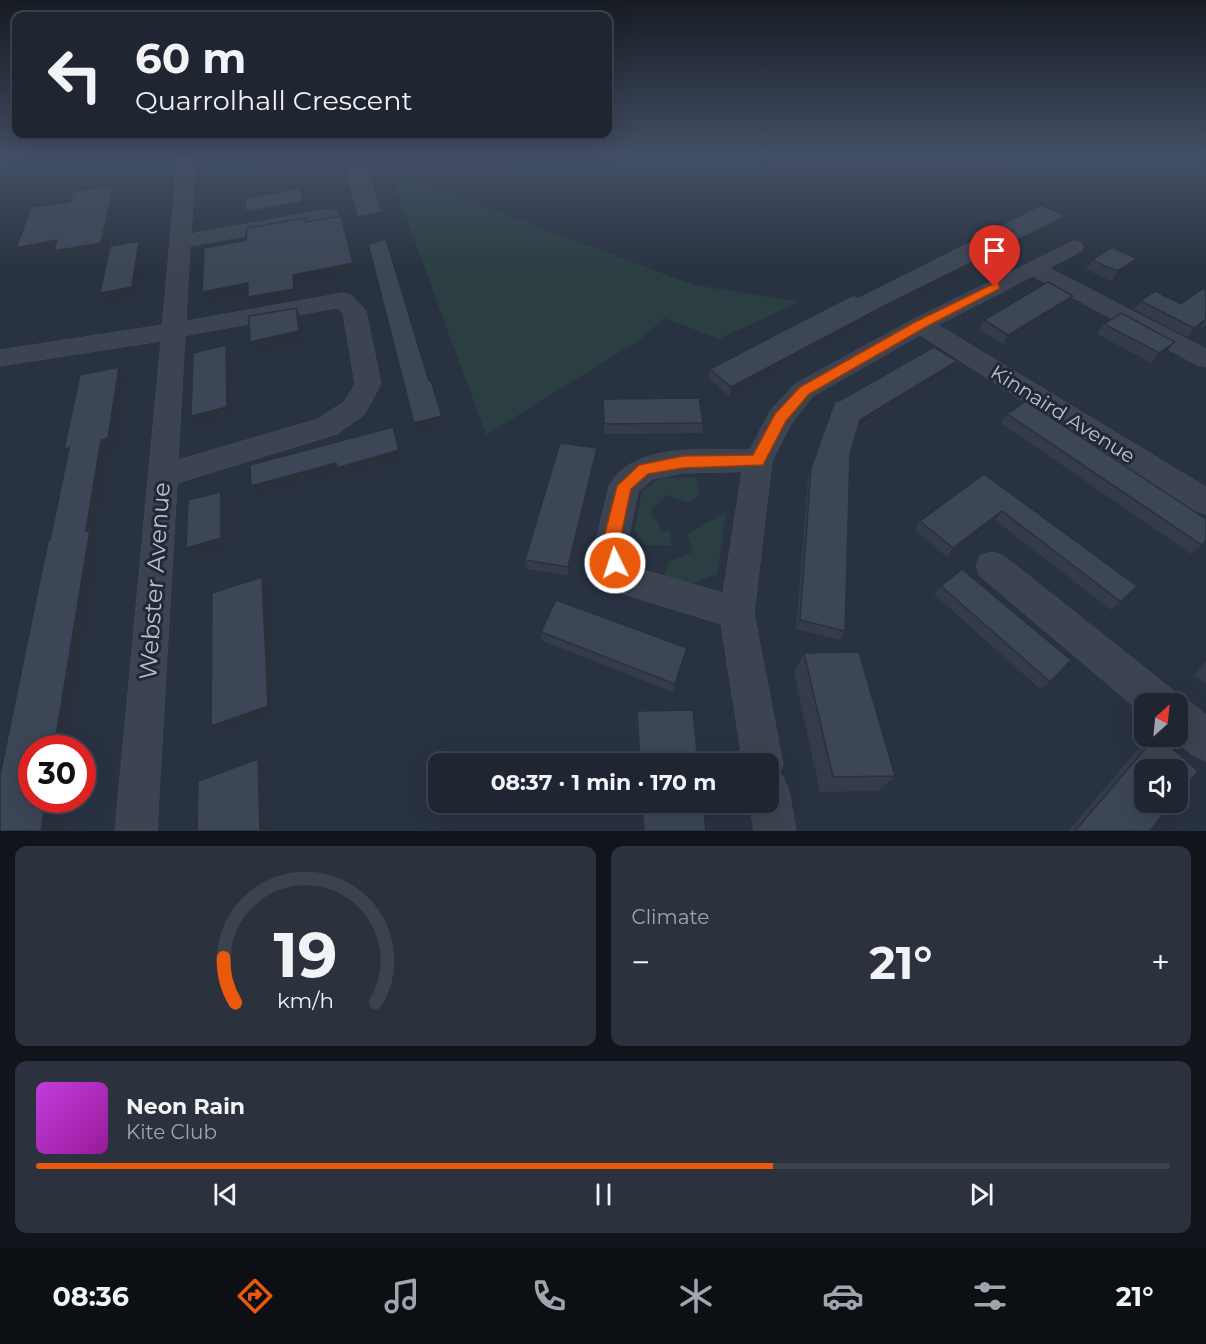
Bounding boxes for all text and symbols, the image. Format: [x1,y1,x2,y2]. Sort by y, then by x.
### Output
text: 60 m [135,32,246,84]
icon: left [36,36,114,114]
text: Quarrolhall Crescent [135,84,412,117]
pin [969,225,1020,287]
icon: arrive [978,234,1011,267]
street label: Kinnaird Avenue [986,360,1140,468]
street label: Webster Avenue [133,481,176,681]
position arrow [583,531,647,595]
north arrow [1134,693,1188,747]
map controls [1134,693,1188,813]
speed limit sign: 30 [18,735,96,813]
button: sound [1134,759,1188,813]
text: 08:37 · 1 min · 170 m [491,769,716,796]
text: Climate [632,905,709,929]
text: 19 [273,917,337,993]
text: 21° [869,935,932,990]
text: − [632,942,650,982]
text: + [1151,942,1170,982]
text: km/h [277,987,334,1013]
text: Neon Rain [126,1093,245,1120]
text: Kite Club [126,1120,217,1144]
icon: previous [209,1178,242,1211]
icon: pause [587,1178,620,1211]
icon: next [965,1178,998,1211]
icon: directions [234,1275,276,1317]
icon: music [381,1275,423,1317]
icon: phone [528,1275,570,1317]
icon: climate [675,1275,717,1317]
icon: car [822,1275,864,1317]
icon: filters [969,1275,1011,1317]
text: 08:36 [52,1280,129,1313]
text: 21° [1116,1280,1154,1313]

